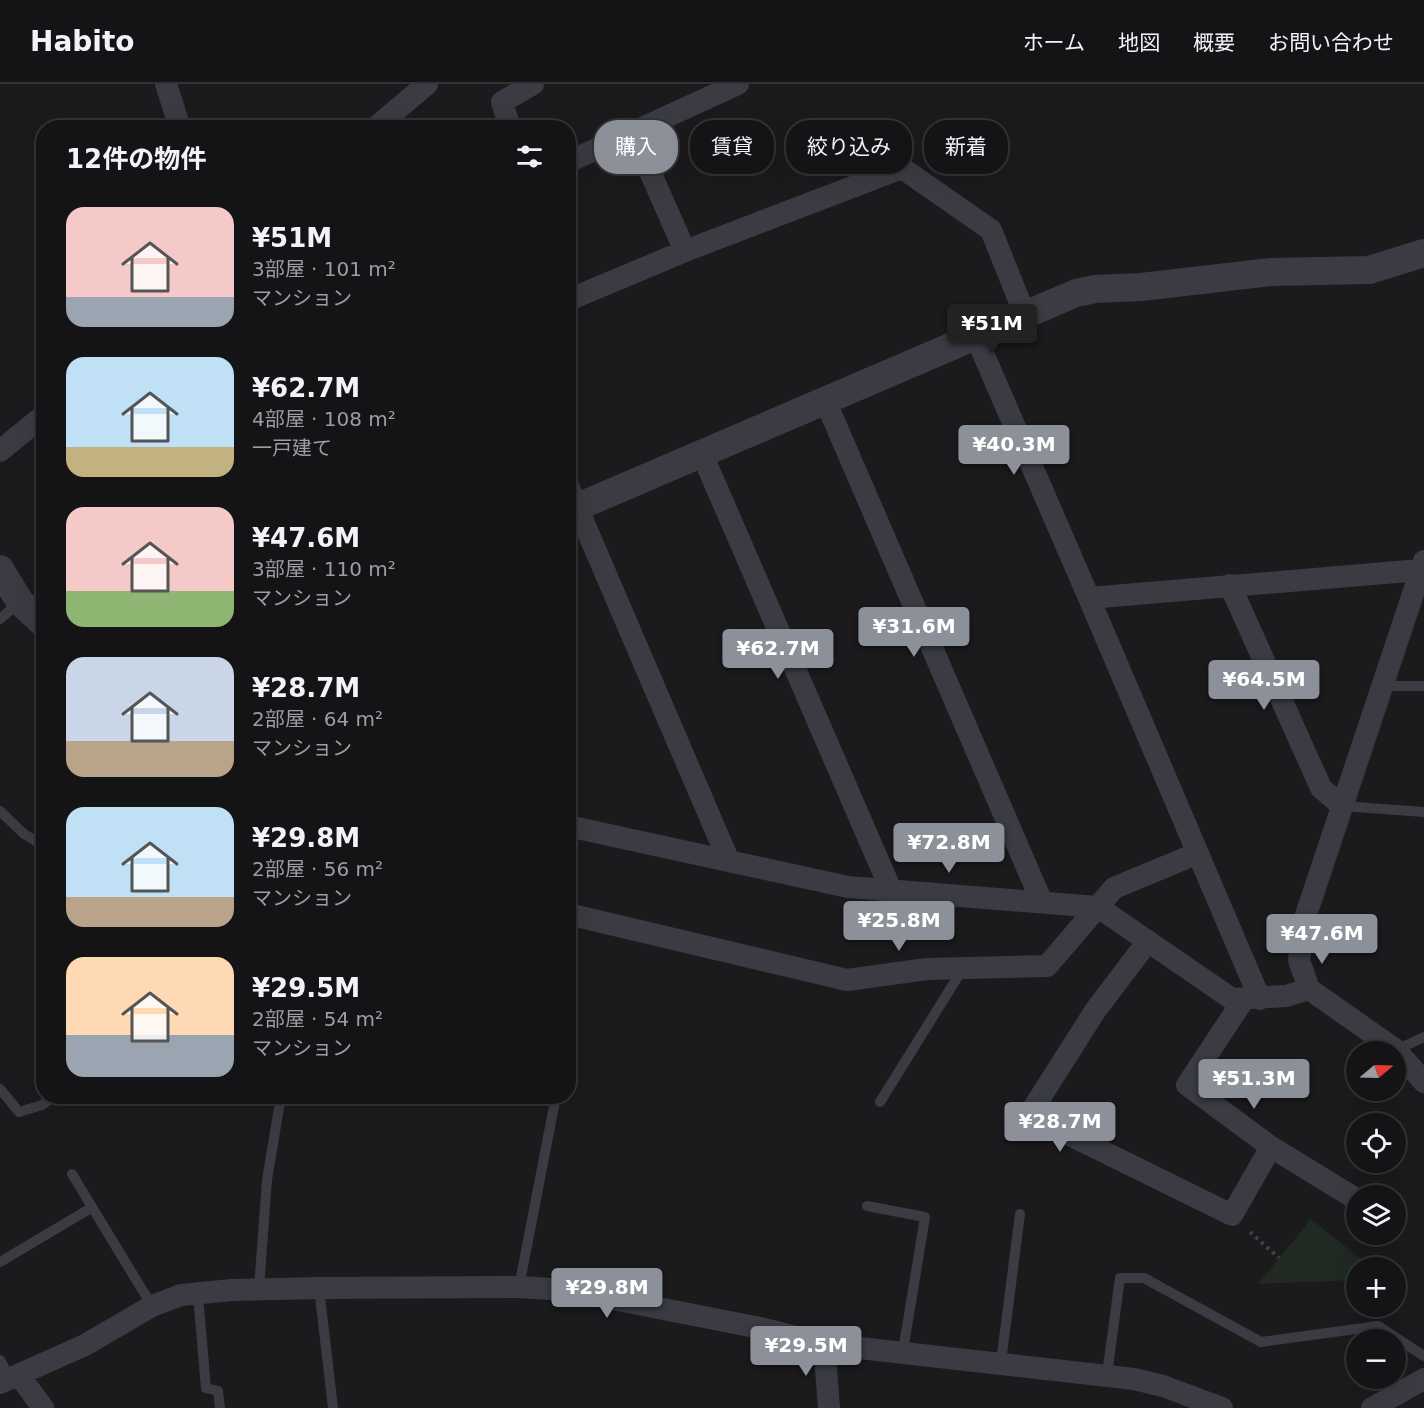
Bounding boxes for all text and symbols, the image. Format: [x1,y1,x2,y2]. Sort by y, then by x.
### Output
text: Habito [30,25,135,58]
text: ホーム [1023,31,1085,55]
text: 地図 [1118,31,1160,55]
text: 概要 [1193,31,1235,55]
text: お問い合わせ [1268,31,1394,55]
chip: 購入 [594,120,678,174]
chip: 賃貸 [690,120,774,174]
chip: 絞り込み [786,120,912,174]
chip: 新着 [924,120,1008,174]
icon: filters [513,140,546,173]
text: 12件の物件 [66,144,206,174]
text: ¥51M [252,223,332,253]
icon: home [114,231,186,303]
text: 3部屋 · 101 m² [252,257,396,281]
text: マンション [252,286,352,310]
pin: ¥51M [956,304,1028,355]
text: ¥51M [961,311,1023,335]
text: ¥62.7M [252,373,360,403]
icon: home [114,381,186,453]
text: 4部屋 · 108 m² [252,407,396,431]
pin: ¥40.3M [965,425,1063,476]
text: ¥40.3M [972,432,1056,456]
text: 一戸建て [252,436,332,460]
text: ¥47.6M [252,523,360,553]
icon: home [114,531,186,603]
text: 3部屋 · 110 m² [252,557,396,581]
text: マンション [252,586,352,610]
pin: ¥31.6M [865,607,963,658]
text: ¥31.6M [872,614,956,638]
pin: ¥62.7M [729,629,827,680]
text: ¥62.7M [736,636,820,660]
pin: ¥64.5M [1215,660,1313,711]
text: ¥64.5M [1222,667,1306,691]
text: ¥28.7M [252,673,360,703]
icon: home [114,681,186,753]
text: 2部屋 · 64 m² [252,707,383,731]
text: マンション [252,736,352,760]
text: ¥29.8M [252,823,360,853]
pin: ¥72.8M [900,823,998,874]
text: ¥72.8M [907,830,991,854]
icon: home [114,831,186,903]
text: 2部屋 · 56 m² [252,857,383,881]
text: マンション [252,886,352,910]
pin: ¥25.8M [850,901,948,952]
text: ¥25.8M [857,908,941,932]
pin: ¥47.6M [1273,914,1371,965]
text: ¥47.6M [1280,921,1364,945]
text: ¥29.5M [252,973,360,1003]
icon: home [114,981,186,1053]
text: 2部屋 · 54 m² [252,1007,383,1031]
text: マンション [252,1036,352,1060]
north arrow [1346,1041,1406,1101]
map controls [1346,1041,1406,1389]
pin: ¥51.3M [1205,1059,1303,1110]
text: ¥51.3M [1212,1066,1296,1090]
pin: ¥28.7M [1011,1102,1109,1153]
text: ¥28.7M [1018,1109,1102,1133]
button: locate [1346,1113,1406,1173]
button: layers [1346,1185,1406,1245]
button: + [1346,1257,1406,1317]
pin: ¥29.8M [558,1268,656,1319]
text: ¥29.8M [565,1275,649,1299]
pin: ¥29.5M [757,1326,855,1377]
button: − [1346,1329,1406,1389]
text: ¥29.5M [764,1333,848,1357]

